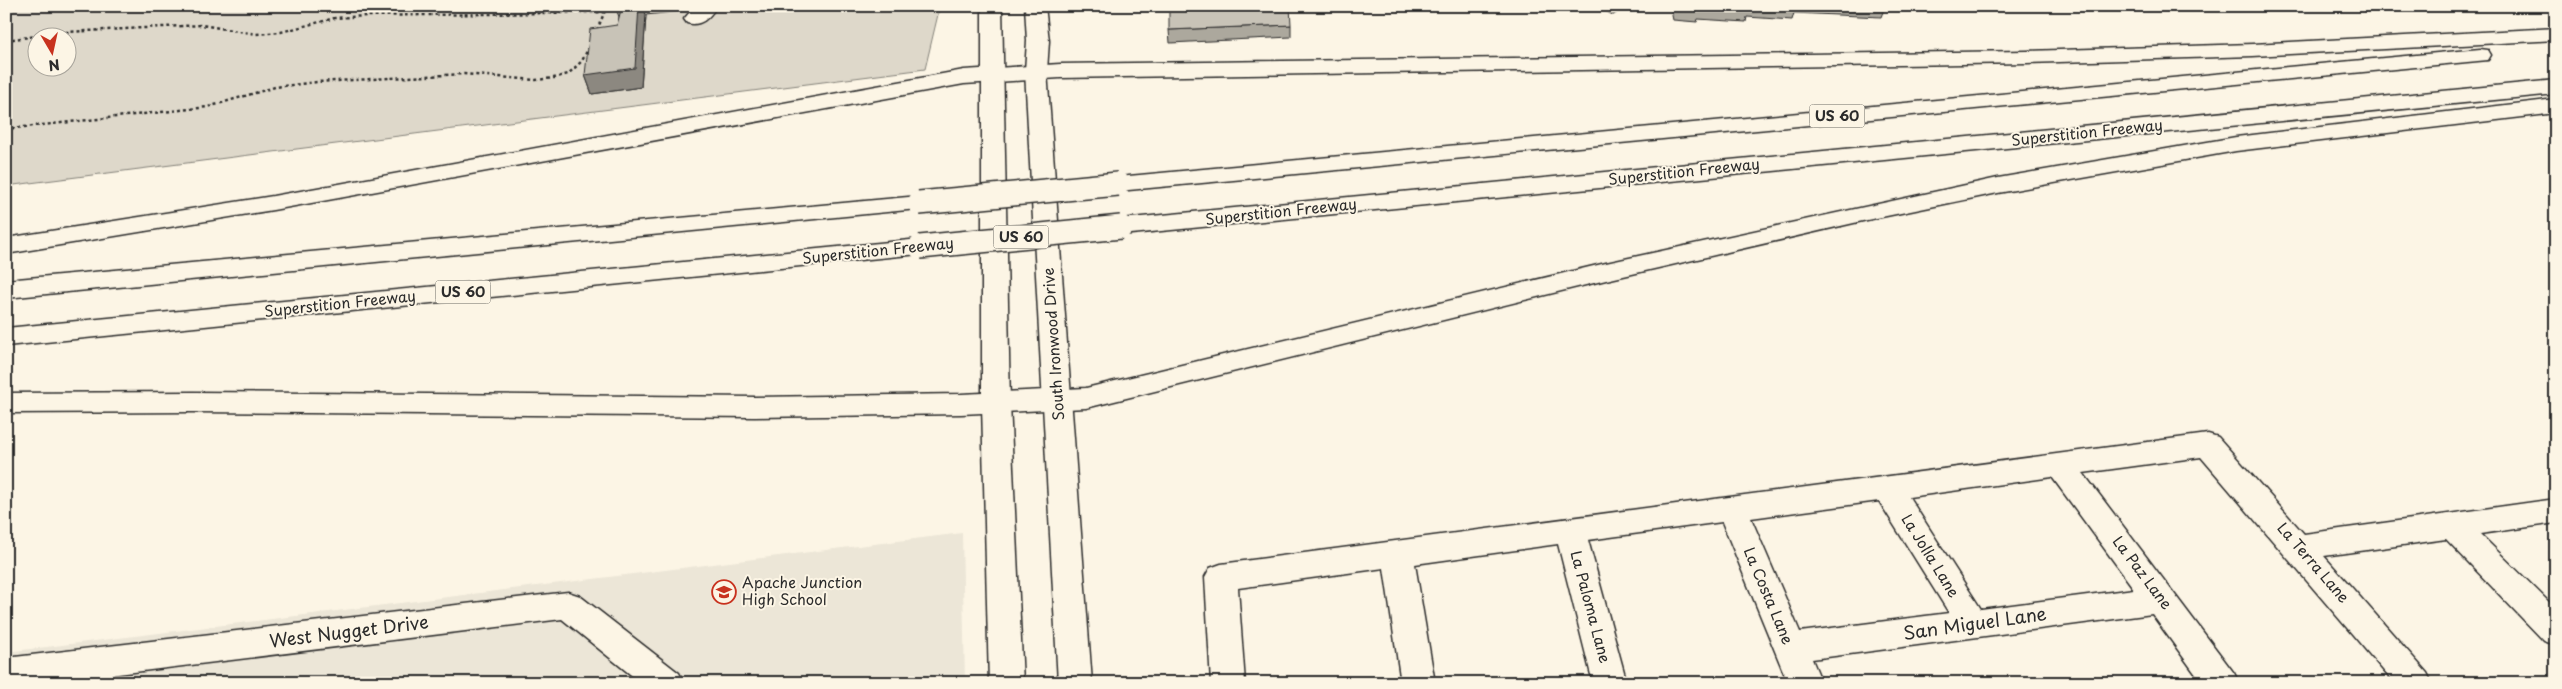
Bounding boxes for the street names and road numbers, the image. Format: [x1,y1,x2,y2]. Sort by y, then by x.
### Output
road number: US 60 [1810,104,1864,128]
street label: Superstition Freeway [2010,112,2164,151]
street label: Superstition Freeway [1607,151,1761,190]
street label: Superstition Freeway [1204,191,1358,230]
road number: US 60 [994,226,1048,248]
street label: Superstition Freeway [801,230,955,269]
street label: South Ironwood Drive [1036,267,1069,421]
road number: US 60 [436,280,490,304]
street label: Superstition Freeway [263,283,417,322]
street label: La Jolla Lane [1896,509,1966,601]
street label: La Terra Lane [2273,517,2356,607]
street label: La Paz Lane [2108,530,2179,614]
street label: La Costa Lane [1739,543,1800,648]
street label: La Paloma Lane [1565,548,1618,666]
street label: San Miguel Lane [1901,599,2048,646]
street label: West Nugget Drive [268,607,430,654]

